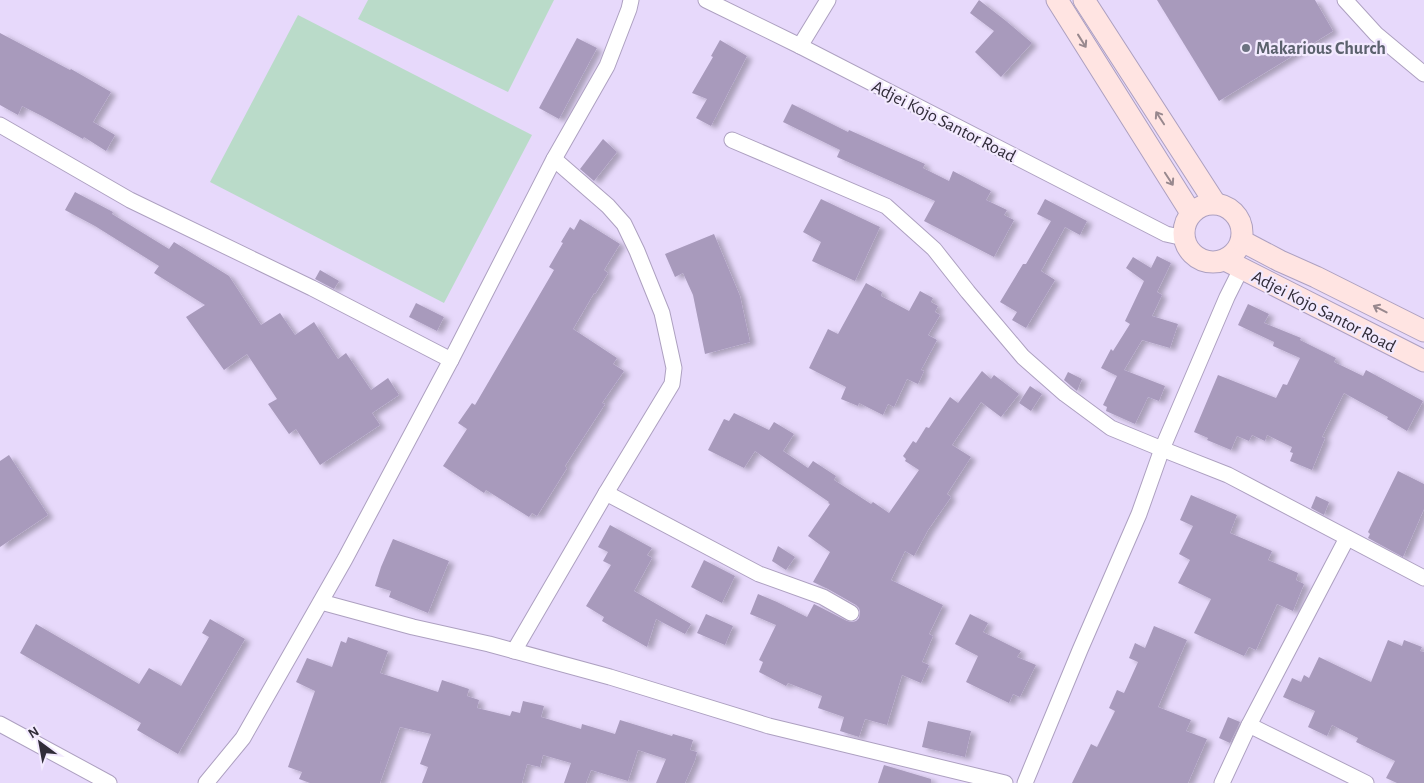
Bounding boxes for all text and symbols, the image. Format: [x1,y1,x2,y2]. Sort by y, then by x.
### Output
one-way arrow [1078,34,1088,48]
place label: Makarious Church [1256,40,1386,58]
marker: Makarious Church [1240,42,1252,54]
street label: Adjei Kojo Santor Road [869,78,1018,166]
one-way arrow [1155,112,1165,126]
one-way arrow [1164,171,1174,185]
street label: Adjei Kojo Santor Road [1249,268,1398,356]
one-way arrow [1373,304,1388,314]
north arrow [15,718,65,768]
text: N [26,724,41,741]

